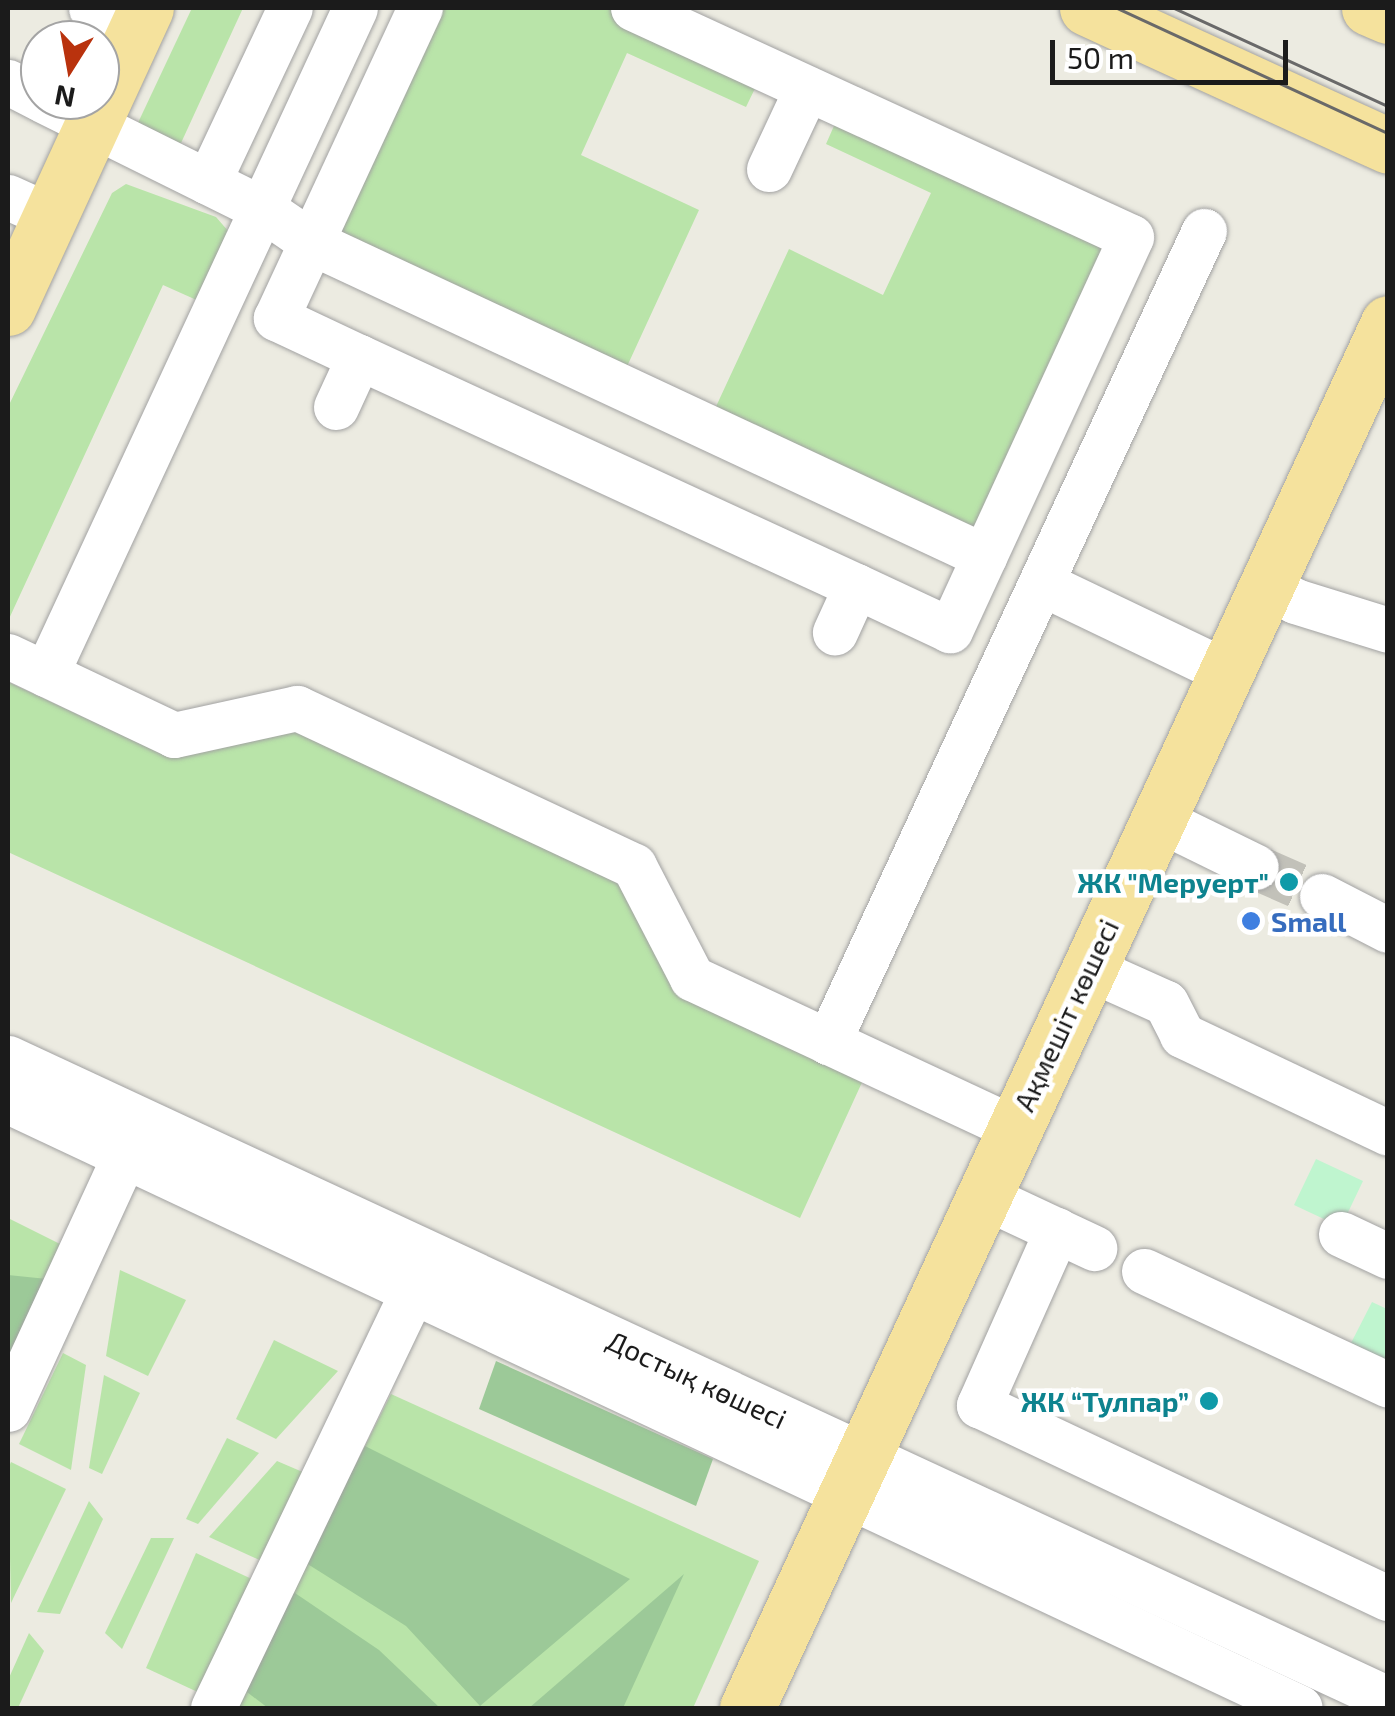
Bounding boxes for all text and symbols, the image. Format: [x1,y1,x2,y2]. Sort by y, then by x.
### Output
north arrow [20,20,120,120]
scale bar [1055,20,1292,82]
text: 50 m [1067,39,1134,75]
text: N [51,79,78,116]
place label: ЖК "Меруерт" [1077,865,1269,899]
marker: ЖК "Меруерт" [1278,871,1300,893]
place label: Small [1271,904,1346,938]
marker: Small [1240,910,1262,932]
street label: Ақмешіт көшесі [1007,914,1125,1116]
street label: Достық көшесі [602,1323,792,1435]
place label: ЖК “Тулпар” [1021,1384,1189,1418]
marker: ЖК “Тулпар” [1198,1390,1220,1412]

